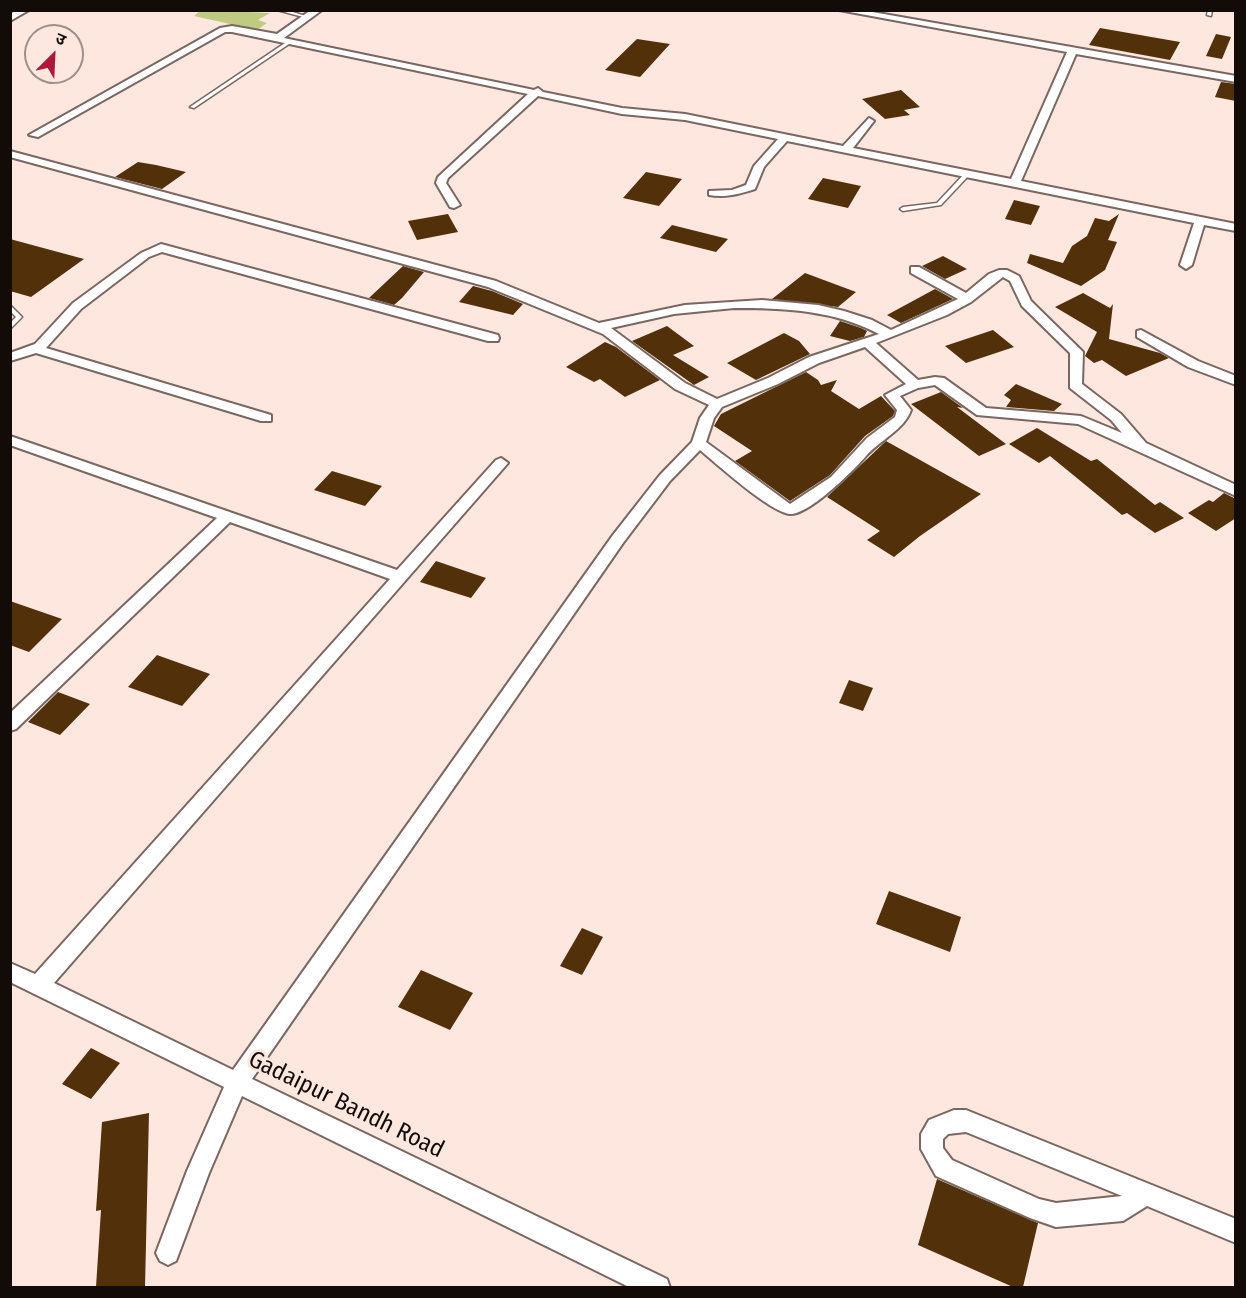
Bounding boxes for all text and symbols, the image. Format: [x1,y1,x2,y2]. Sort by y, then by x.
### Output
north arrow [24,24,84,84]
text: उ [53,28,69,50]
street label: Gadaipur Bandh Road [244,1045,448,1165]

